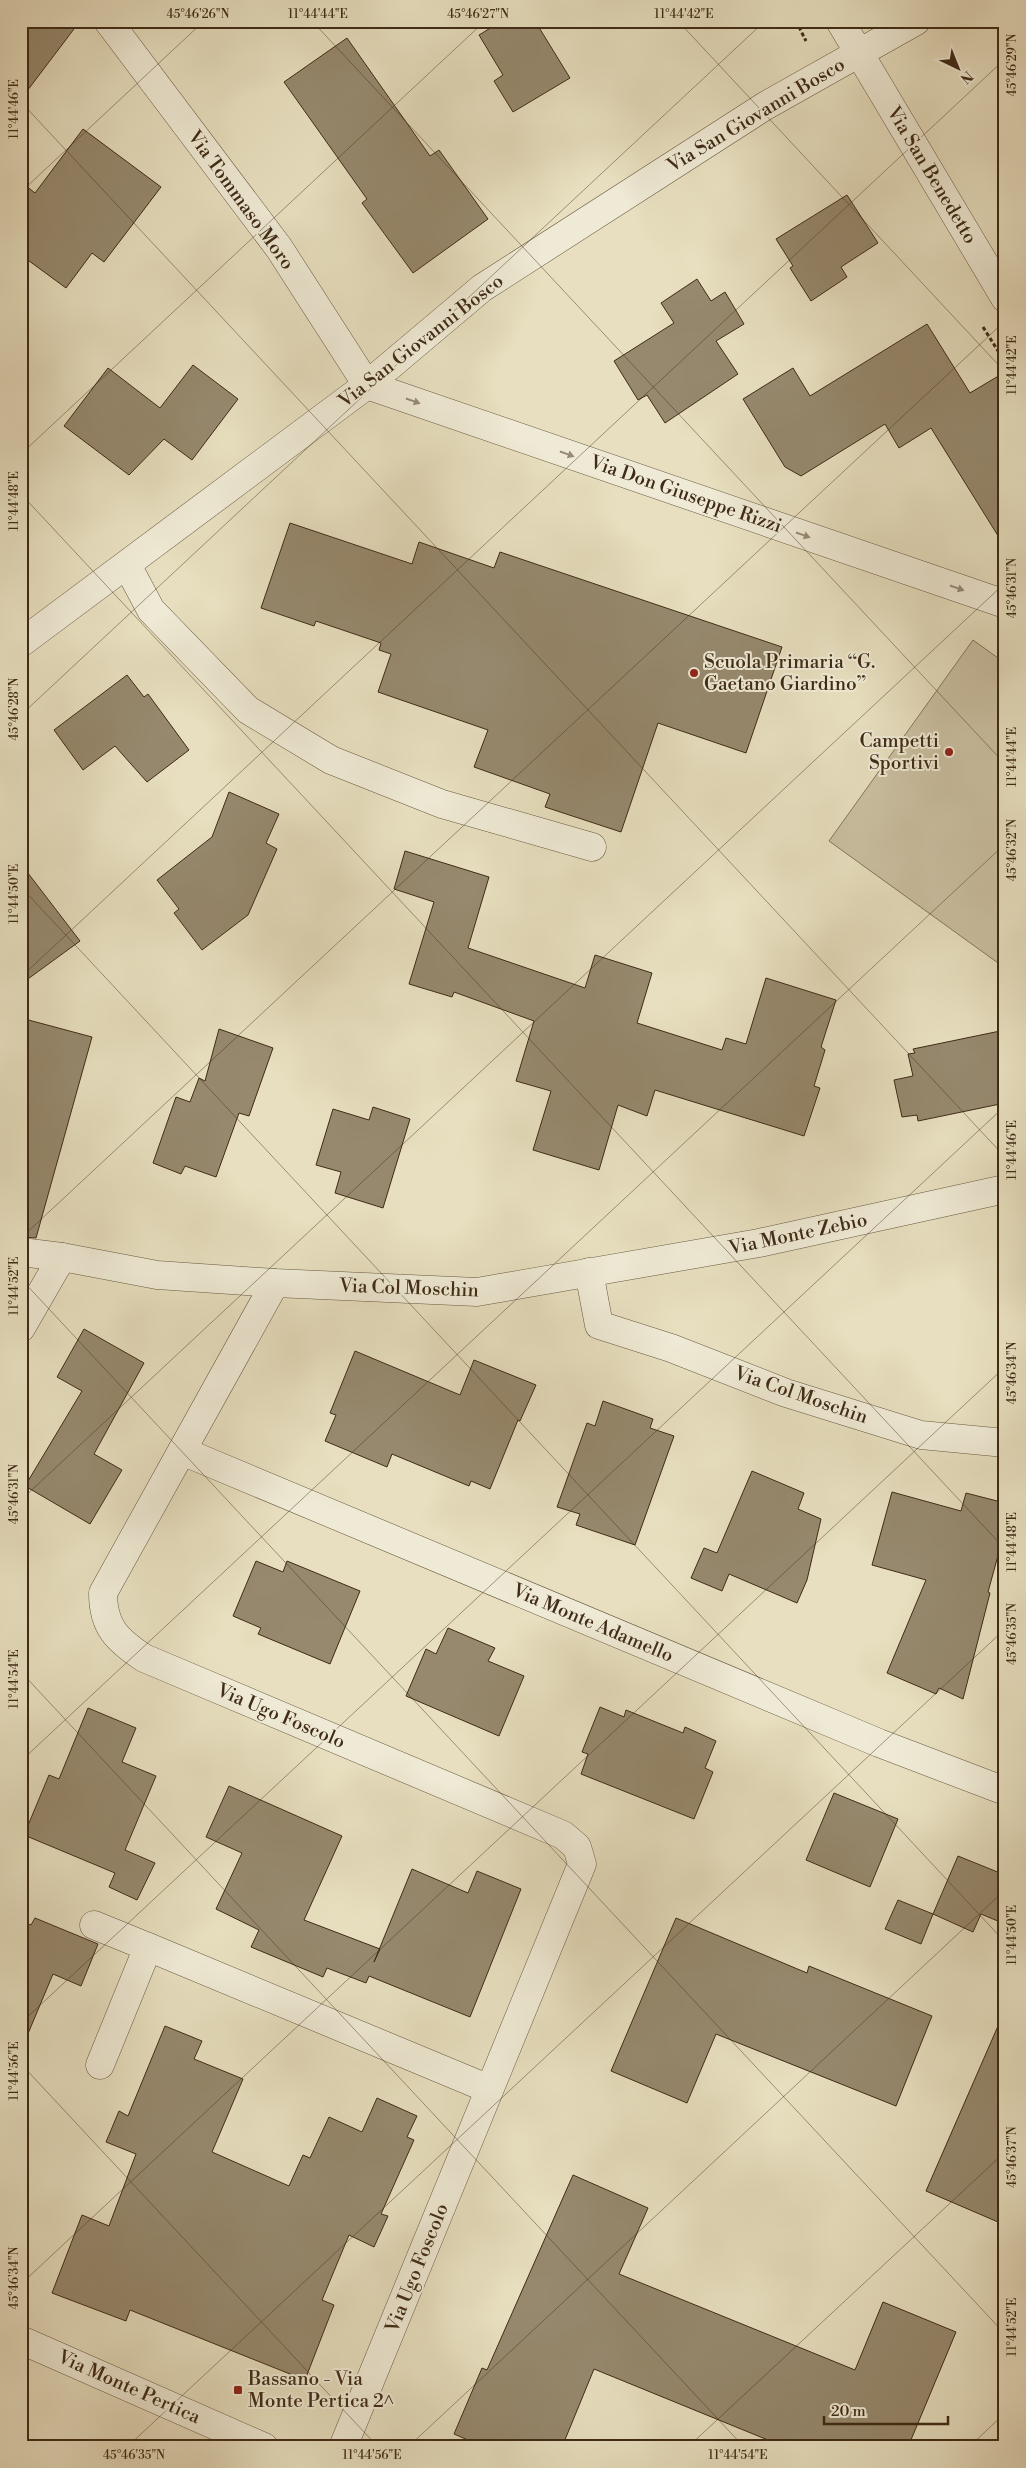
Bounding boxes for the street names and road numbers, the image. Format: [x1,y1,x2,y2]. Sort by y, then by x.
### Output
street label: Via San Giovanni Bosco [662,52,849,178]
street label: Via San Benedetto [881,101,983,248]
street label: Via Tommaso Moro [182,125,300,274]
street label: Via San Giovanni Bosco [333,269,508,414]
street label: Via Don Giuseppe Rizzi [586,450,785,538]
street label: Via Monte Zebio [726,1208,869,1261]
street label: Via Col Moschin [338,1274,479,1302]
street label: Via Col Moschin [730,1361,871,1429]
street label: Via Monte Adamello [508,1578,677,1668]
street label: Via Ugo Foscolo [212,1678,349,1754]
street label: Via Ugo Foscolo [380,2200,454,2337]
street label: Via Monte Pertica [53,2344,204,2429]

